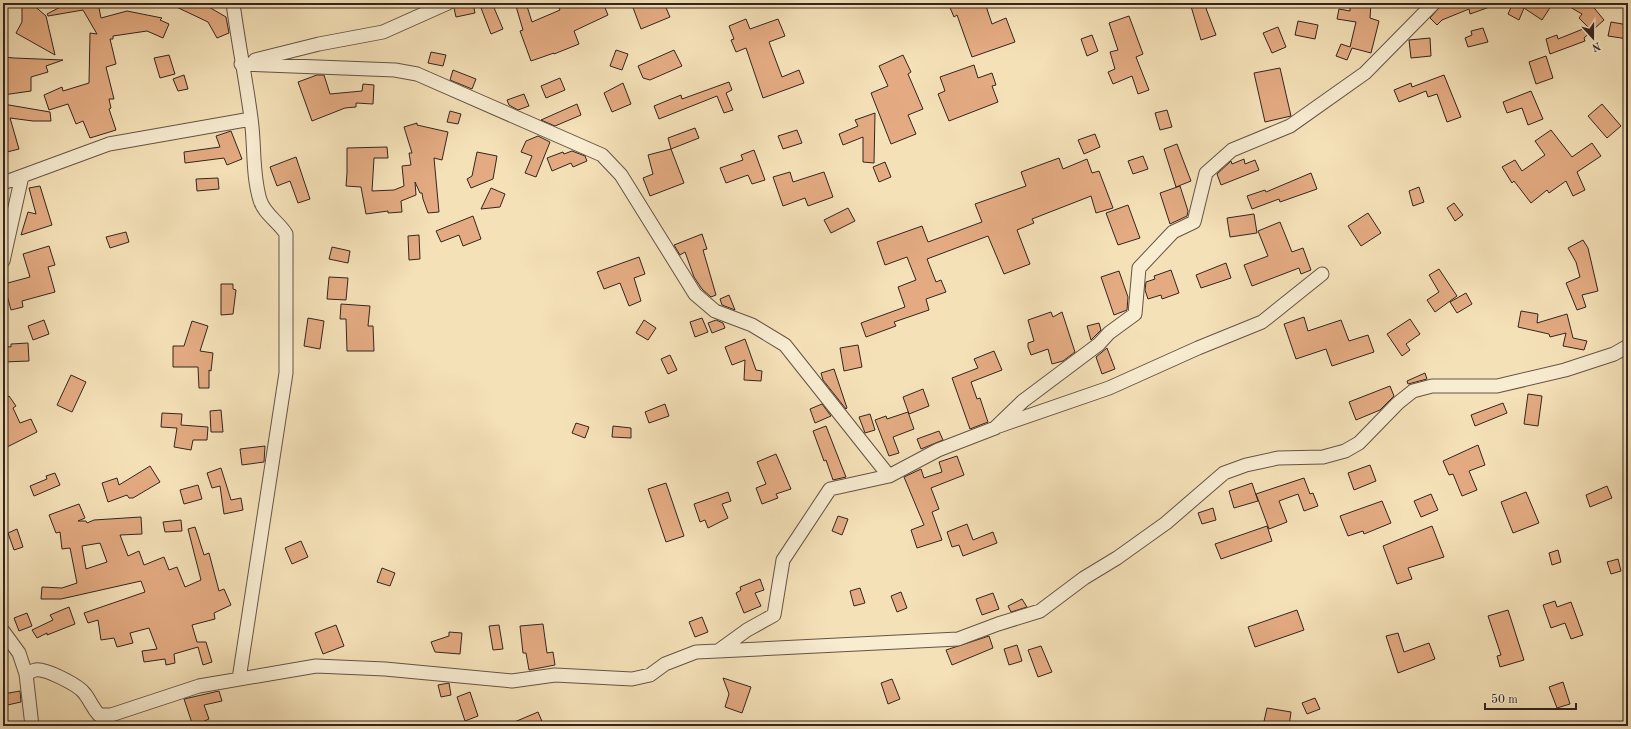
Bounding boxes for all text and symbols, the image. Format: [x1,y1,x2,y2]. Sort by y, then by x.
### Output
north arrow [1573,18,1613,58]
text: N [1590,39,1602,53]
scale bar [1485,685,1576,711]
text: 50 m [1491,693,1518,706]

